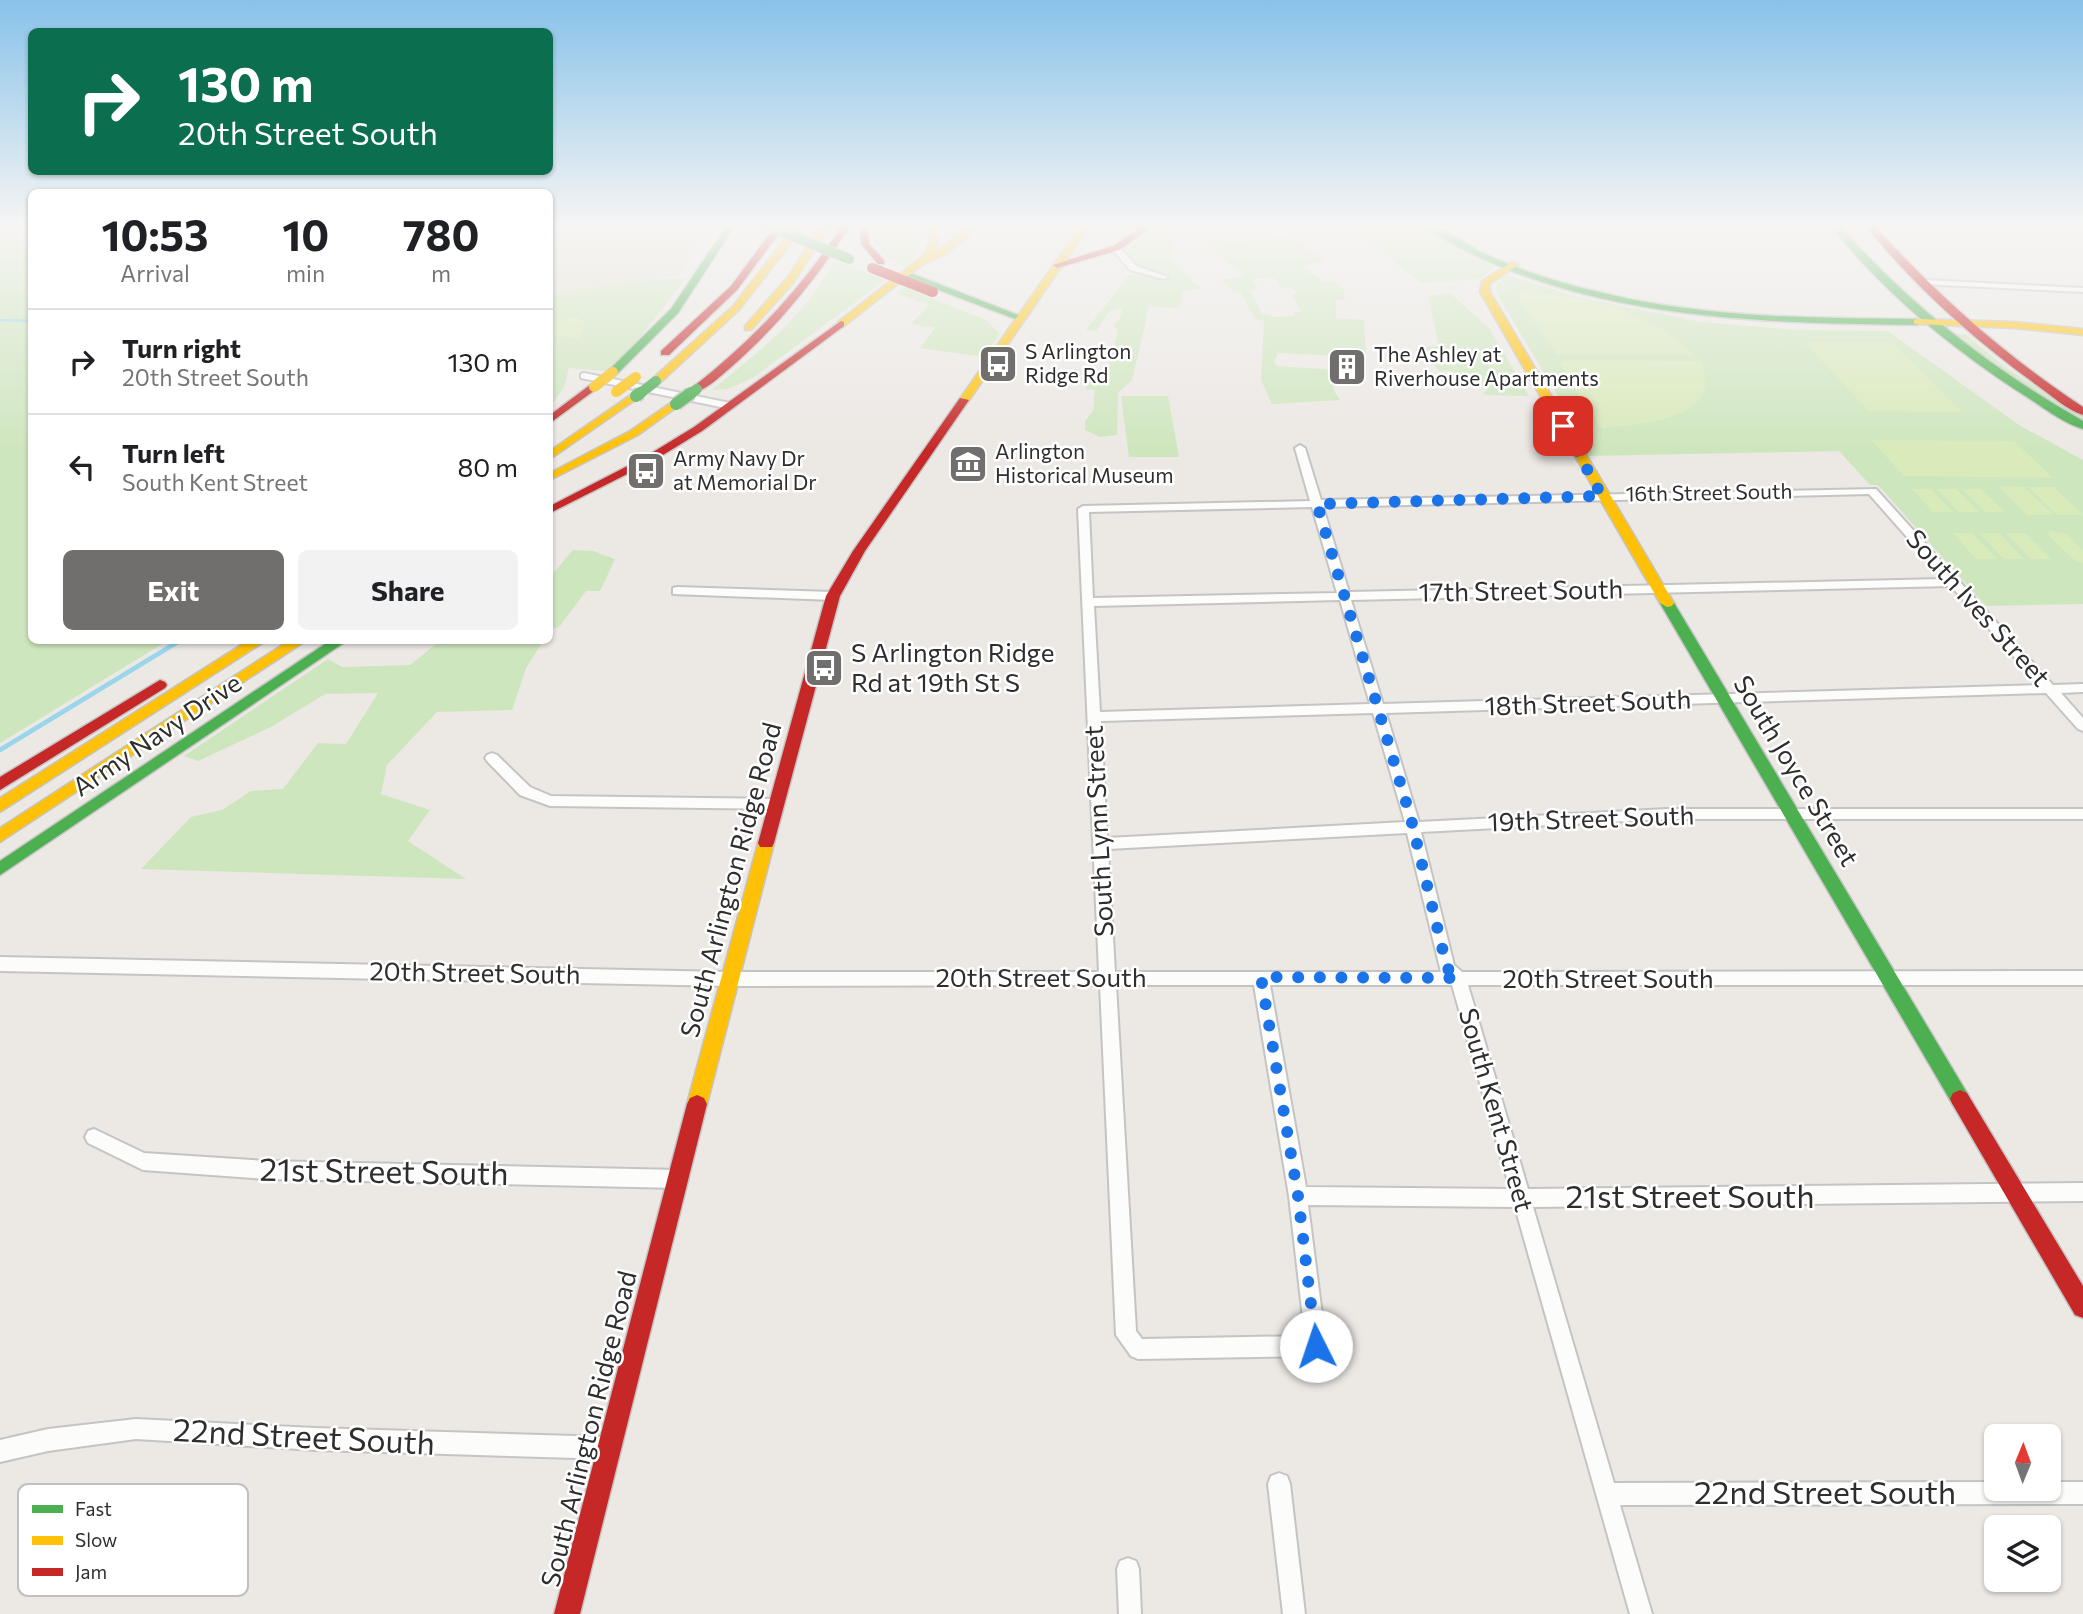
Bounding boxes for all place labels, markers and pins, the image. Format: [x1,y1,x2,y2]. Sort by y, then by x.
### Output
place label: S Arlington Ridge Rd [1025,338,1131,387]
place label: The Ashley at Riverhouse Apartments [1374,341,1599,390]
bus stop icon: S Arlington Ridge Rd [977,343,1019,385]
building icon: The Ashley at Riverhouse Apartments [1326,346,1368,388]
pin [1533,396,1593,456]
place label: Arlington Historical Museum [995,438,1174,487]
museum icon: Arlington Historical Museum [947,443,989,485]
place label: Army Navy Dr at Memorial Dr [673,445,817,494]
bus stop icon: Army Navy Dr at Memorial Dr [625,450,667,492]
place label: S Arlington Ridge Rd at 19th St S [851,636,1054,697]
bus stop icon: S Arlington Ridge Rd at 19th St S [803,647,845,689]

